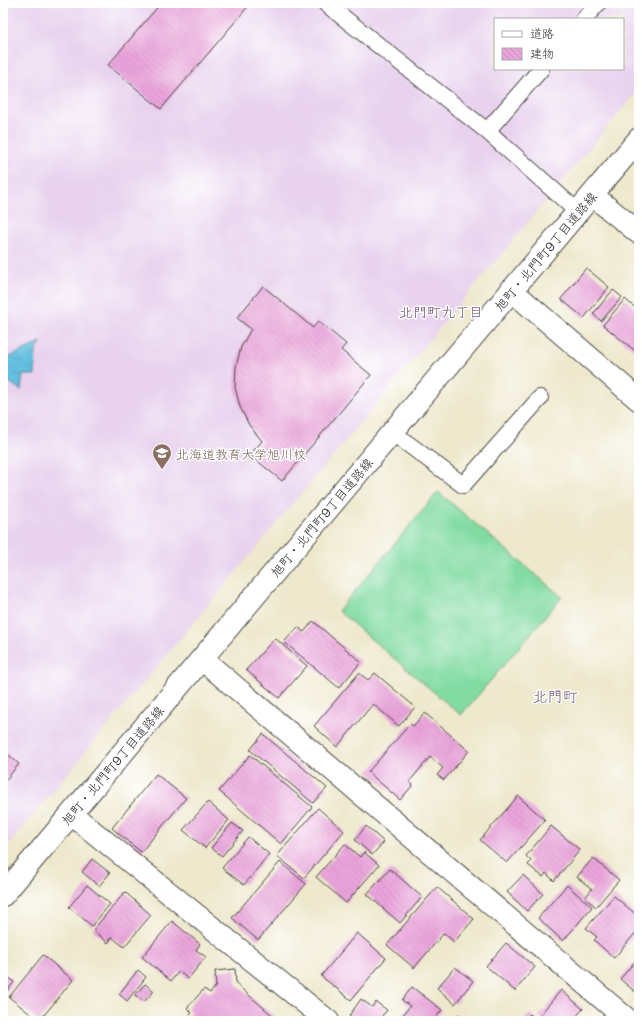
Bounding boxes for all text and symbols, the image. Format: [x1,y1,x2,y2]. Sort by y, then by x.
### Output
legend [494,18,624,70]
text: 道路 [530,25,554,41]
text: 建物 [530,45,554,61]
street label: 旭町・北門町9丁目道路線 [490,187,601,314]
district label: 北門町九丁目 [399,302,483,321]
school or university icon: 北海道教育大学旭川校 [151,442,173,470]
place label: 北海道教育大学旭川校 [176,445,306,462]
street label: 旭町・北門町9丁目道路線 [266,453,377,580]
district label: 北門町 [532,686,578,706]
street label: 旭町・北門町9丁目道路線 [57,701,168,828]

